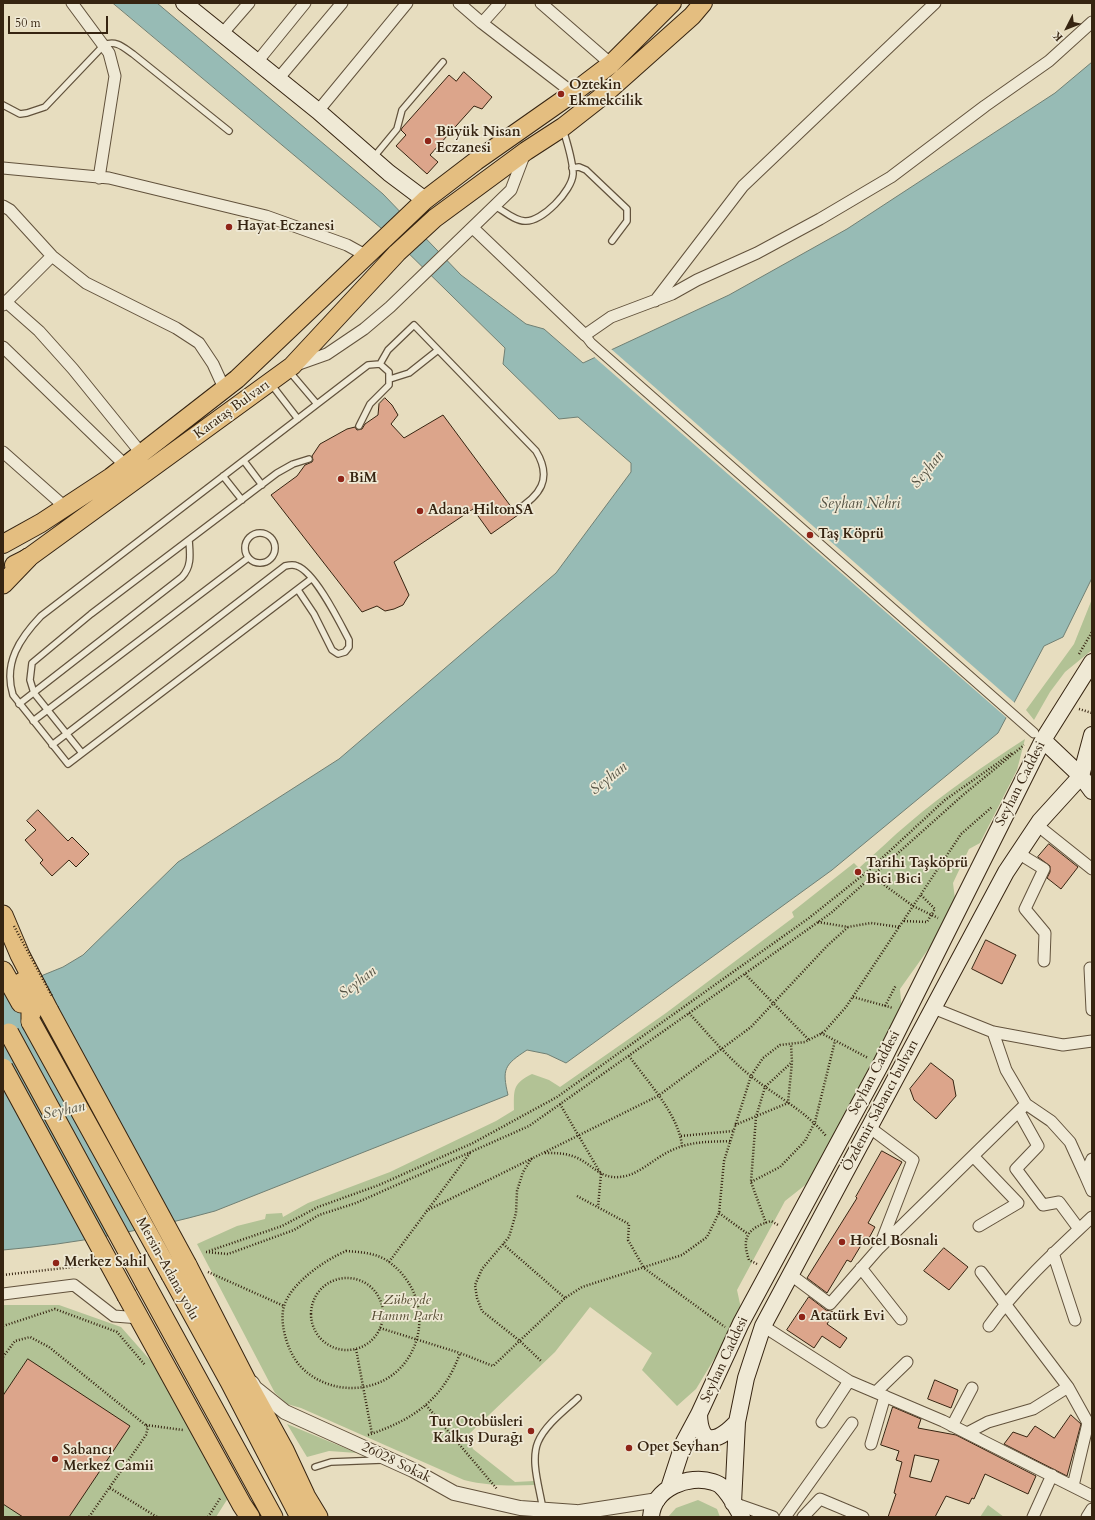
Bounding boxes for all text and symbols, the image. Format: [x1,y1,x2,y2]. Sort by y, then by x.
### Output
scale bar [10,8,110,34]
north arrow [1047,8,1087,48]
text: 50 m [15,15,41,31]
text: K [1049,28,1066,45]
place label: Oztekin Ekmekcilik [569,78,643,110]
marker: Oztekin Ekmekcilik [556,89,566,99]
place label: Büyük Nisan Eczanesi [436,125,521,158]
marker: Büyük Nisan Eczanesi [423,136,433,146]
place label: Hayat Eczanesi [237,219,334,235]
marker: Hayat Eczanesi [224,222,234,232]
street label: Karataş Bulvarı [191,377,273,443]
water label: Seyhan [908,448,948,492]
place label: BiM [349,471,377,487]
marker: BiM [336,474,346,484]
water label: Seyhan Nehri [820,496,900,514]
place label: Adana HiltonSA [428,503,533,519]
marker: Adana HiltonSA [415,506,425,516]
place label: Taș Köprü [818,527,884,543]
marker: Taș Köprü [805,530,815,540]
street label: Seyhan Caddesi [992,739,1050,829]
water label: Seyhan [587,759,631,799]
place label: Tarihi Taşköprü Bici Bici [866,856,968,888]
marker: Tarihi Taşköprü Bici Bici [853,867,863,877]
water label: Seyhan [336,963,380,1003]
street label: Seyhan Caddesi [846,1028,904,1118]
street label: Özdemir Sabancı bulvarı [839,1037,923,1175]
water label: Seyhan [41,1098,87,1124]
street label: Mersin-Adana yolu [132,1215,202,1323]
place label: Hotel Bosnali [850,1234,938,1250]
marker: Hotel Bosnali [837,1237,847,1247]
place label: Merkez Sahil [64,1255,147,1271]
marker: Merkez Sahil [51,1258,61,1268]
park label: Zübeyde Hanım Parkı [371,1293,443,1326]
place label: Atatürk Evi [810,1309,885,1325]
marker: Atatürk Evi [797,1312,807,1322]
street label: Seyhan Caddesi [698,1314,752,1406]
place label: Tur Otobüsleri Kalkış Durağı [429,1415,523,1448]
marker: Tur Otobüsleri Kalkış Durağı [526,1426,536,1436]
street label: 26028 Sokak [359,1439,433,1487]
place label: Opet Seyhan [637,1440,720,1456]
place label: Sabancı Merkez Camii [63,1443,154,1476]
marker: Opet Seyhan [624,1443,634,1453]
marker: Sabancı Merkez Camii [50,1454,60,1464]

